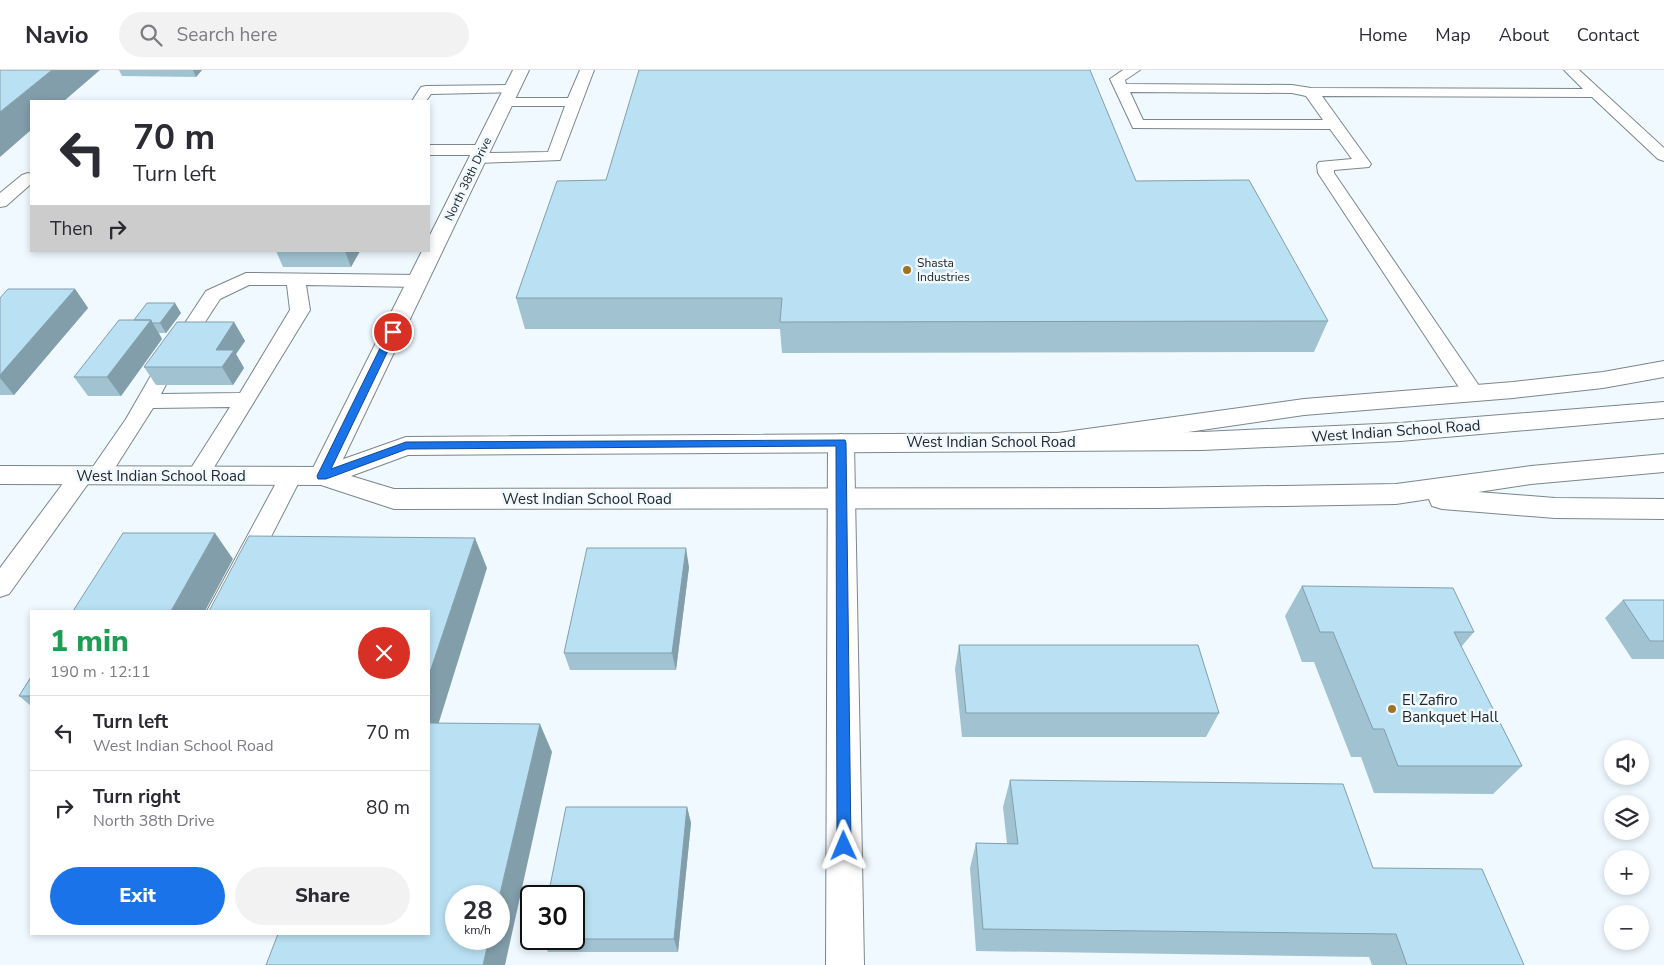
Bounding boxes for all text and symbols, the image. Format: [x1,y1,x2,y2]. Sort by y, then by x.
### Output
search box [119,12,469,57]
text: Navio [25,19,89,51]
icon: search [137,21,165,49]
text: Search here [177,22,277,48]
text: Home [1359,23,1407,47]
text: Map [1435,23,1471,47]
text: About [1499,23,1549,47]
text: Contact [1577,23,1639,47]
text: 70 m [133,114,215,161]
icon: left [50,120,115,185]
street label: North 38th Drive [441,134,495,224]
text: Turn left [133,159,216,189]
icon: right [103,215,131,243]
text: Then [50,216,93,242]
place label: Shasta Industries [917,255,970,285]
marker: Shasta Industries [901,264,913,276]
pin [372,311,414,353]
icon: arrive [379,318,407,346]
street label: West Indian School Road [1311,415,1481,447]
street label: West Indian School Road [906,432,1076,452]
street label: West Indian School Road [76,466,246,486]
street label: West Indian School Road [502,489,672,509]
text: 1 min [50,621,129,662]
button: close [358,627,410,679]
text: 190 m · 12:11 [50,661,151,683]
place label: El Zafiro Bankquet Hall [1402,690,1499,727]
marker: El Zafiro Bankquet Hall [1386,703,1398,715]
text: Turn left [93,709,168,735]
icon: left [50,719,78,747]
text: 70 m [366,720,410,746]
text: West Indian School Road [93,735,274,757]
map controls [1604,740,1649,950]
button: sound [1604,740,1649,785]
text: Turn right [93,784,180,810]
icon: right [50,794,78,822]
text: 80 m [366,795,410,821]
button: layers [1604,795,1649,840]
text: North 38th Drive [93,810,215,832]
position arrow [817,819,869,871]
button: + [1604,850,1649,895]
button: Exit [50,867,225,925]
button: Share [235,867,410,925]
speed limit sign: 30 [520,885,585,950]
text: 28 [462,894,493,928]
button: − [1604,905,1649,950]
text: km/h [464,922,491,938]

